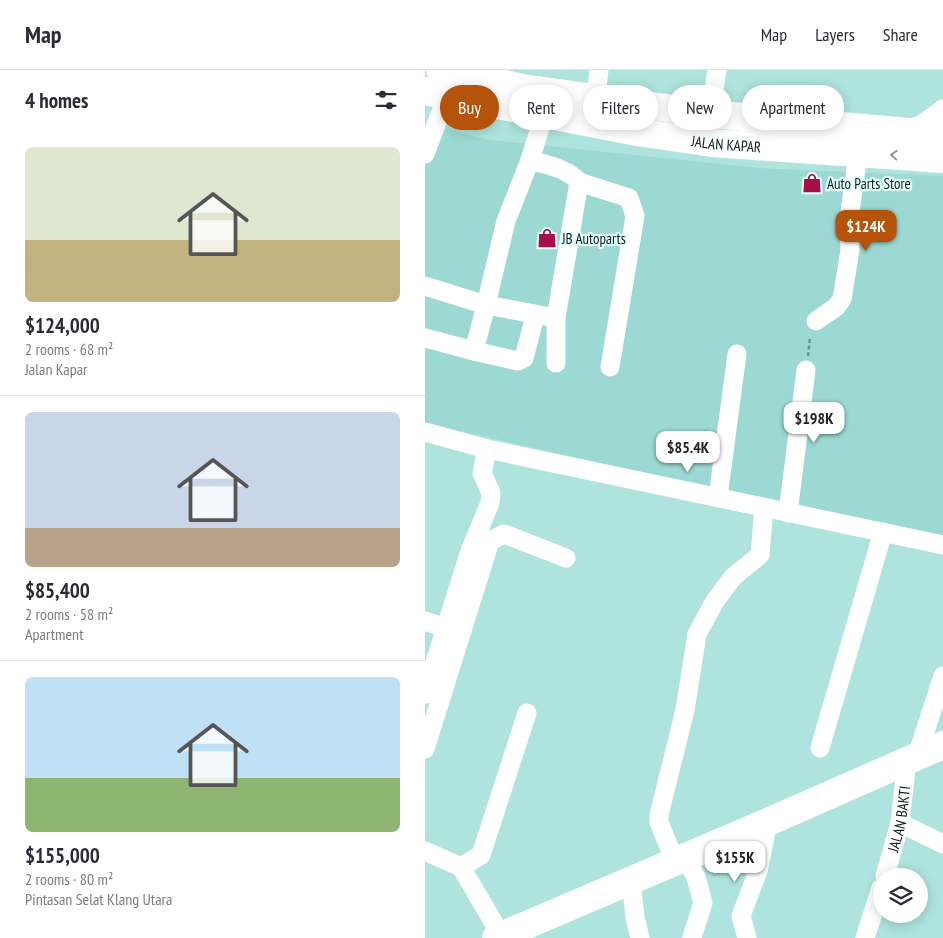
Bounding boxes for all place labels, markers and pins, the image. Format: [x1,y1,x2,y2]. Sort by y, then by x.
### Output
shop icon: Auto Parts Store [801,172,823,194]
place label: Auto Parts Store [827,174,911,193]
pin: $124K [831,210,901,252]
shop icon: JB Autoparts [536,227,558,249]
place label: JB Autoparts [561,229,626,248]
pin: $198K [779,402,849,444]
pin: $85.4K [647,430,729,473]
pin: $155K [700,840,770,883]

